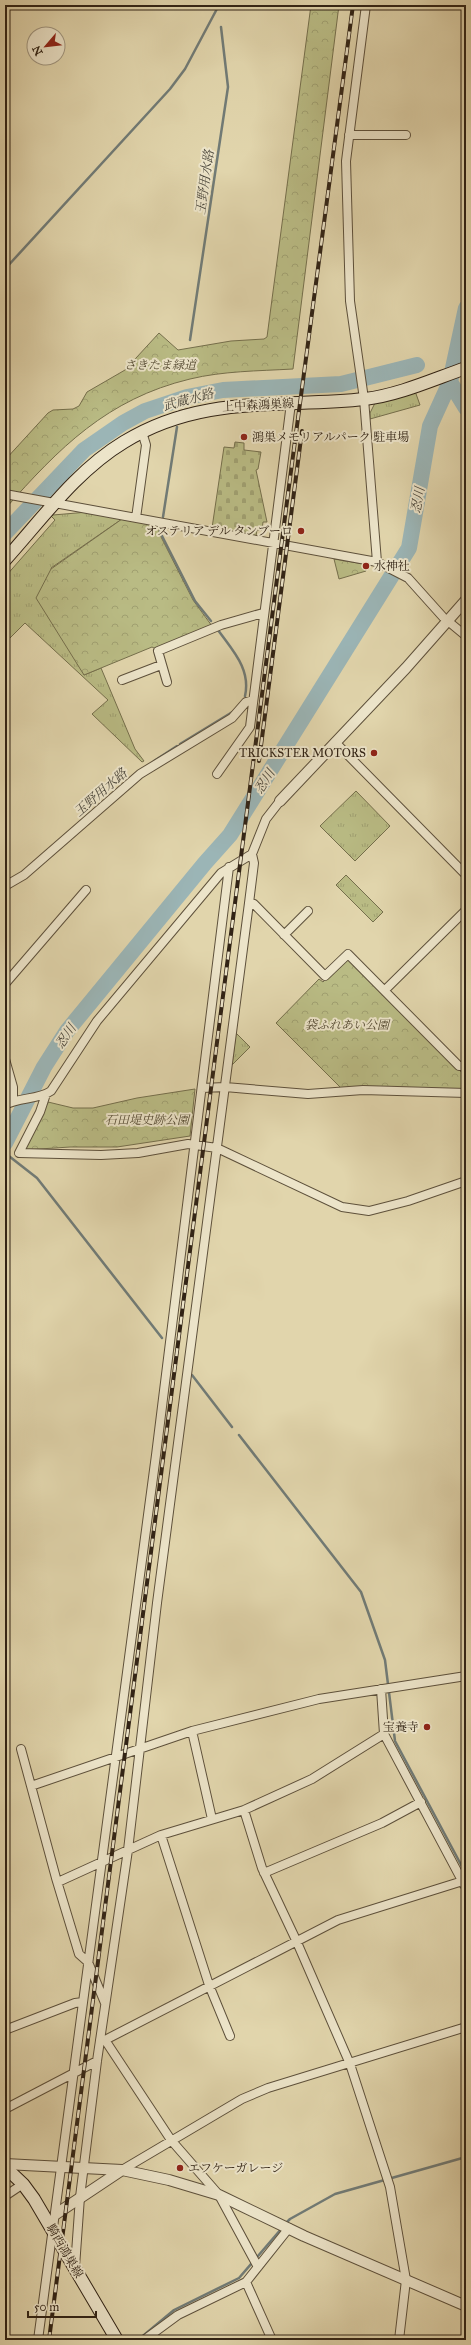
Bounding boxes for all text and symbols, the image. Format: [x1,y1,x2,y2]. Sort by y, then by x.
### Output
north arrow [26,26,66,66]
text: N [29,43,46,58]
water label: 玉野用水路 [193,148,218,215]
park label: さきたま緑道 [124,358,198,372]
water label: 武蔵水路 [161,385,216,414]
street label: 上中森鴻巣線 [222,396,294,414]
place label: 鴻巣メモリアルパーク 駐車場 [252,430,409,444]
marker: 鴻巣メモリアルパーク 駐車場 [239,432,249,442]
water label: 忍川 [408,484,428,514]
place label: オステリア デル タンブーロ [145,524,293,538]
marker: オステリア デル タンブーロ [296,526,306,536]
place label: 水神社 [374,559,410,573]
marker: 水神社 [361,561,371,571]
place label: TRICKSTER MOTORS [239,746,366,760]
marker: TRICKSTER MOTORS [369,748,379,758]
water label: 玉野用水路 [71,765,131,820]
water label: 忍川 [251,765,280,797]
park label: 袋ふれあい公園 [305,1018,391,1032]
water label: 忍川 [52,1020,81,1052]
park label: 石田堤史跡公園 [105,1113,191,1127]
place label: 宝養寺 [383,1720,419,1734]
marker: 宝養寺 [422,1722,432,1732]
place label: エフケーガレージ [188,2161,283,2175]
marker: エフケーガレージ [175,2163,185,2173]
street label: 騎西鴻巣線 [44,2222,86,2280]
scale bar [28,2293,96,2319]
text: 50 m [34,2300,59,2314]

